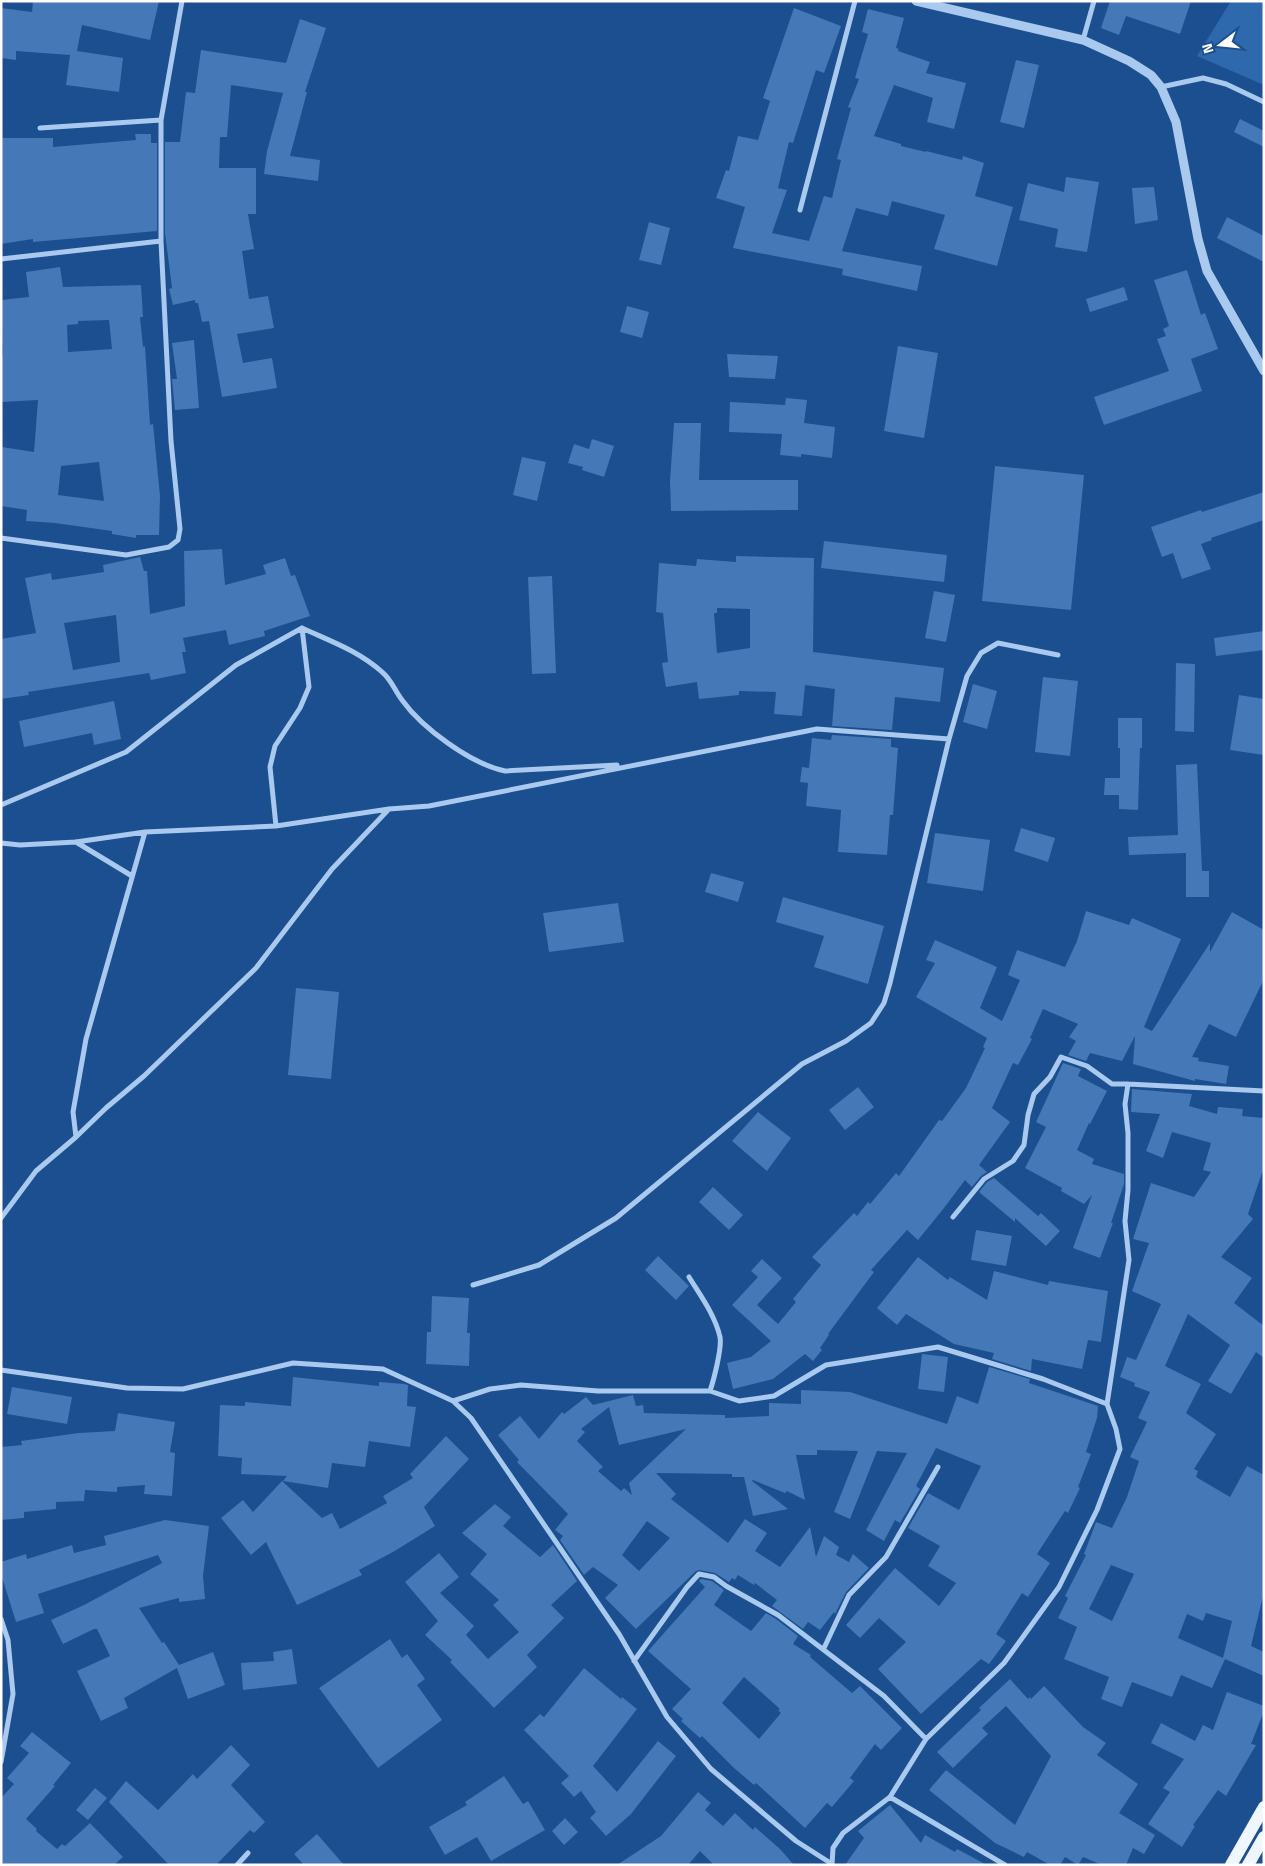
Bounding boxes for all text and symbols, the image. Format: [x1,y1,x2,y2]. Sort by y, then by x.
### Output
north arrow [1195,20,1245,70]
text: N [1196,41,1218,56]

